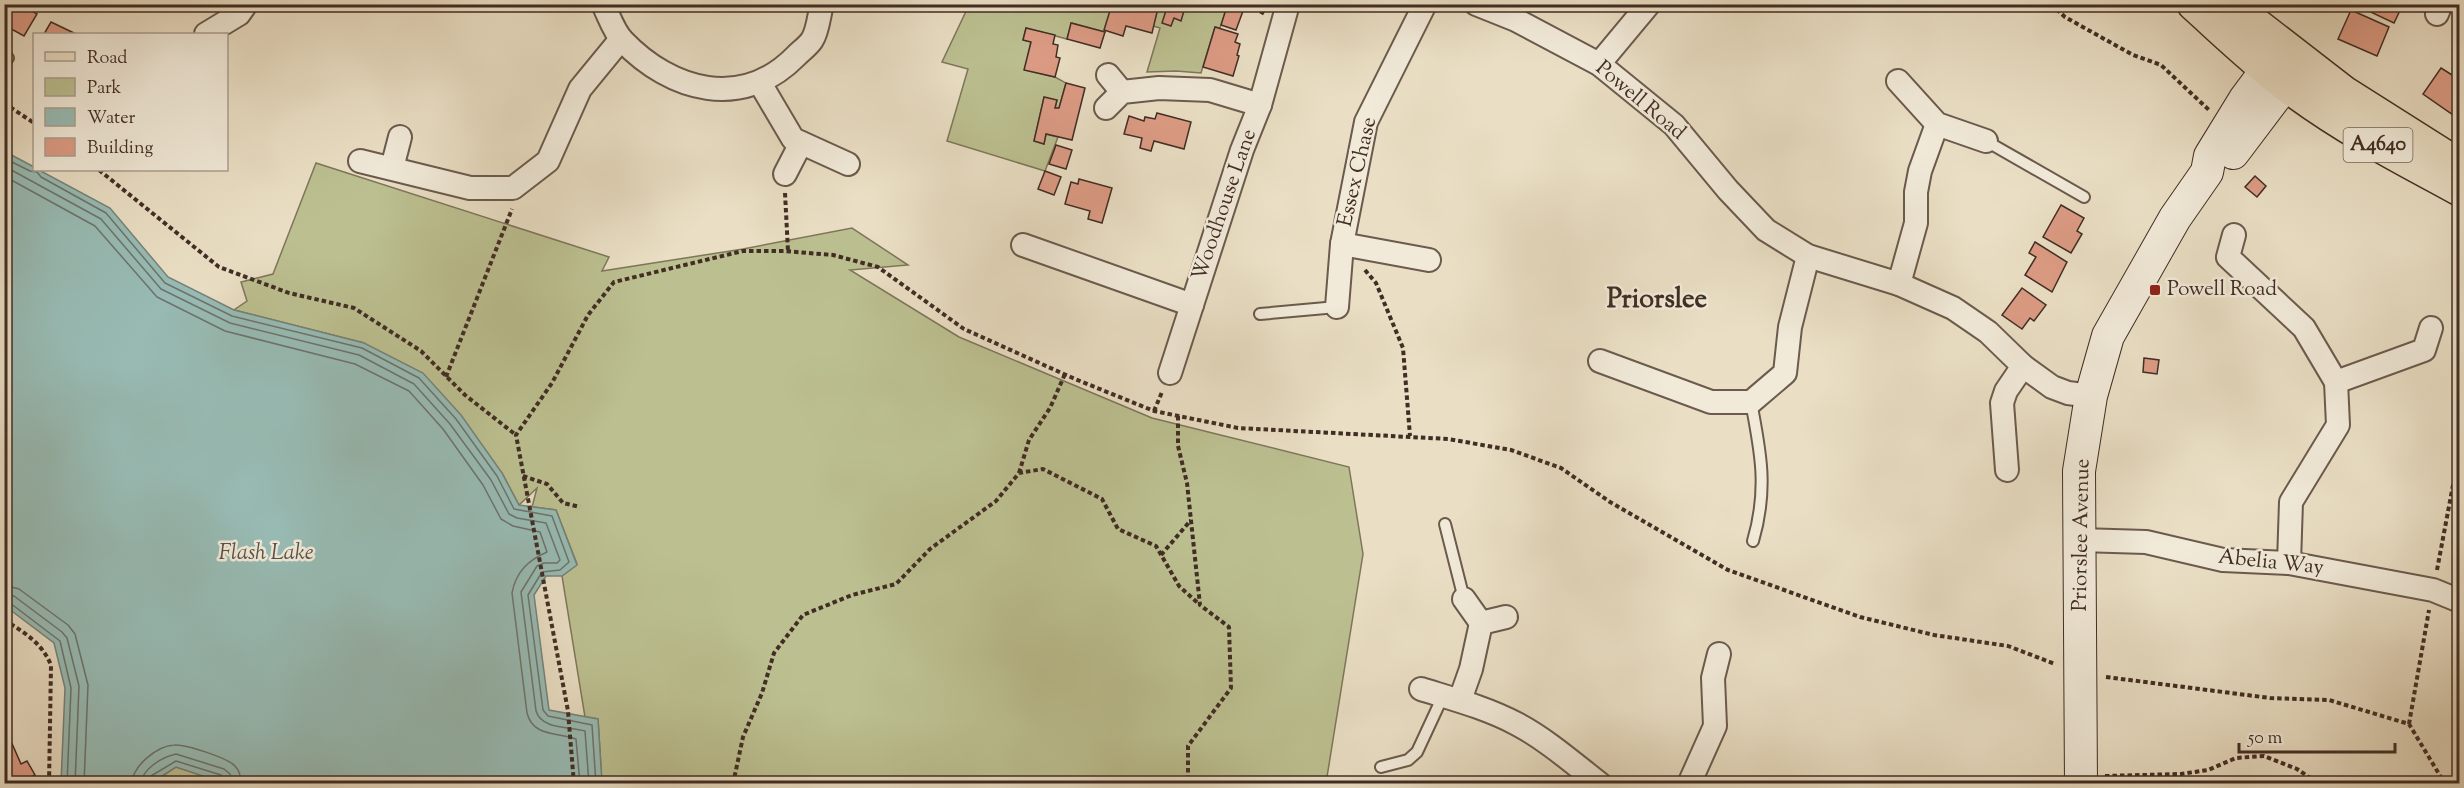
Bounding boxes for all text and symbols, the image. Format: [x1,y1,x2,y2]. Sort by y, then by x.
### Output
legend [33,33,228,171]
text: Road [87,46,127,72]
street label: Powell Road [1588,54,1692,148]
text: Park [87,76,122,102]
text: Water [87,106,136,132]
street label: Essex Chase [1331,114,1385,230]
street label: Woodhouse Lane [1185,125,1265,285]
road number: A4640 [2344,128,2412,162]
text: Building [87,136,153,162]
place label: Powell Road [2167,275,2277,305]
district label: Priorslee [1607,281,1707,320]
marker: Powell Road [2148,283,2162,297]
street label: Priorslee Avenue [2066,458,2098,612]
water label: Flash Lake [219,538,314,570]
street label: Abelia Way [2217,543,2326,584]
scale bar [2239,716,2395,754]
text: 50 m [2247,726,2283,752]

